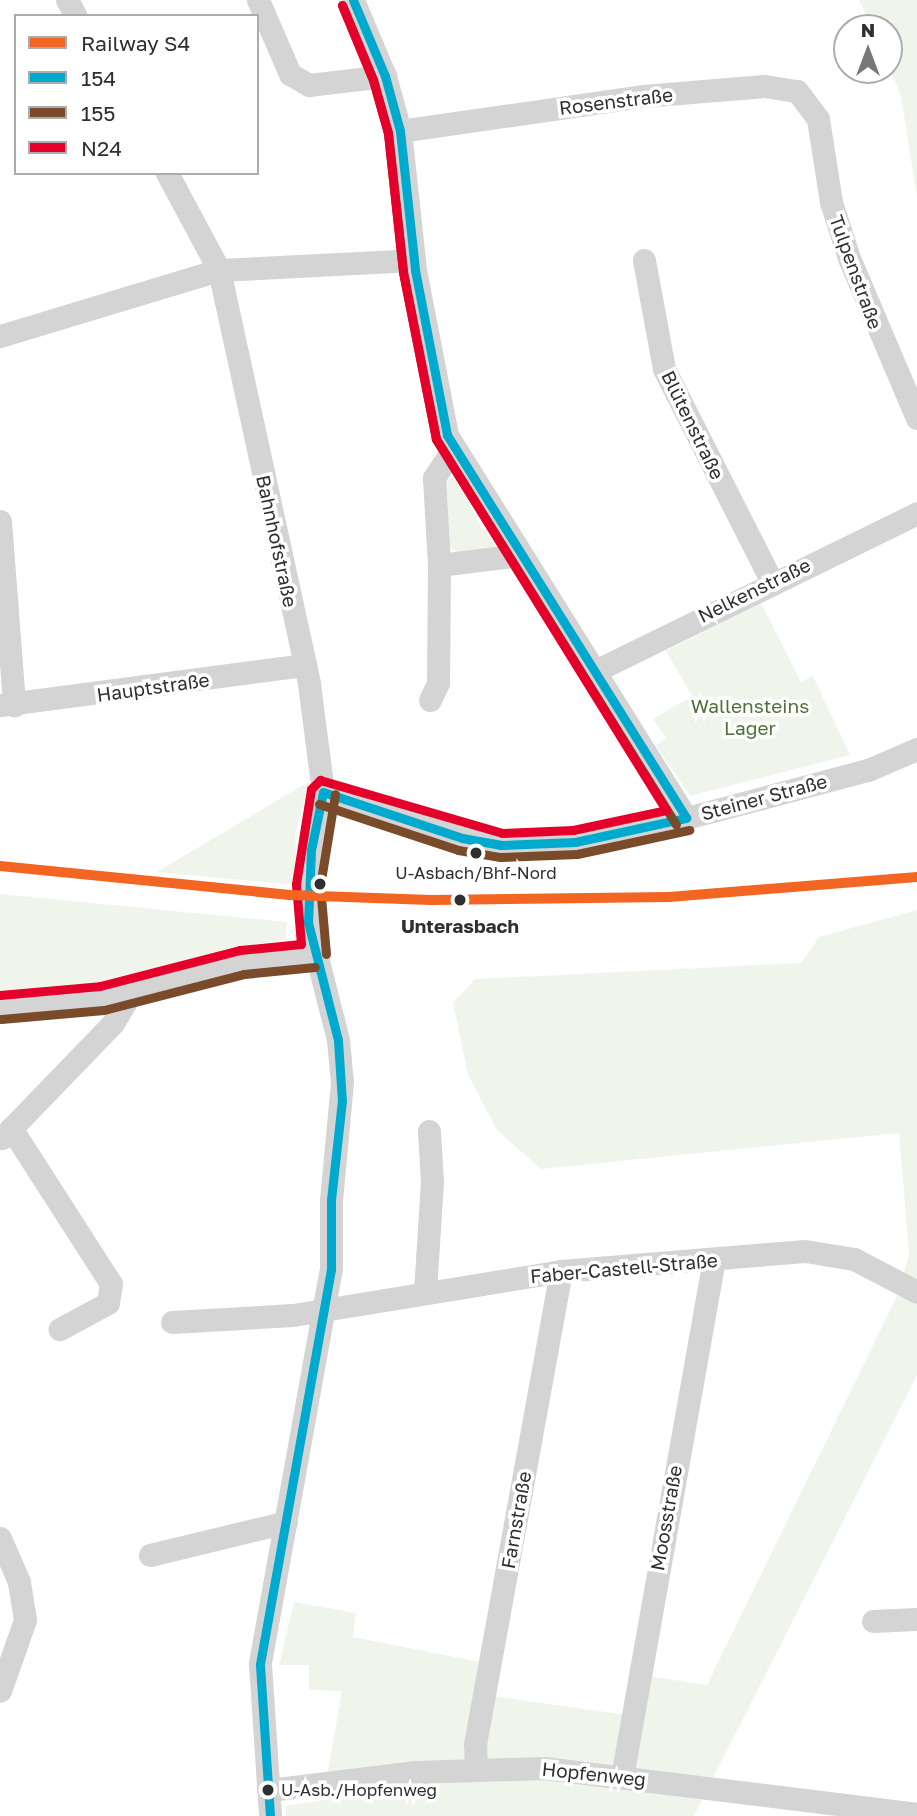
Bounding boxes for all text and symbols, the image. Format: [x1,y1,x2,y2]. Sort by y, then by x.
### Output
legend [14,14,259,175]
north arrow [833,14,903,84]
text: N [861,18,875,41]
text: Railway S4 [81,30,190,56]
text: 154 [81,65,116,91]
street label: Rosenstraße [558,83,674,119]
text: 155 [81,100,116,126]
text: N24 [81,135,122,161]
street label: Tulpenstraße [825,212,887,332]
street label: Blütenstraße [657,367,729,483]
street label: Bahnhofstraße [252,473,302,609]
street label: Nelkenstraße [694,553,814,627]
street label: Hauptstraße [95,668,211,706]
park label: Wallensteins Lager [691,695,809,739]
street label: Steiner Straße [698,769,830,825]
marker: U-Asbach/Bhf-Nord [469,846,483,860]
place label: U-Asbach/Bhf-Nord [395,863,557,883]
unlabelled marker [313,877,327,891]
marker: Unterasbach [449,889,471,911]
place label: Unterasbach [401,915,519,937]
street label: Faber-Castell-Straße [529,1248,719,1288]
street label: Moosstraße [645,1463,687,1573]
street label: Farnstraße [496,1470,536,1570]
street label: Hopfenweg [541,1757,647,1791]
place label: U-Asb./Hopfenweg [281,1780,437,1800]
marker: U-Asb./Hopfenweg [261,1783,275,1797]

